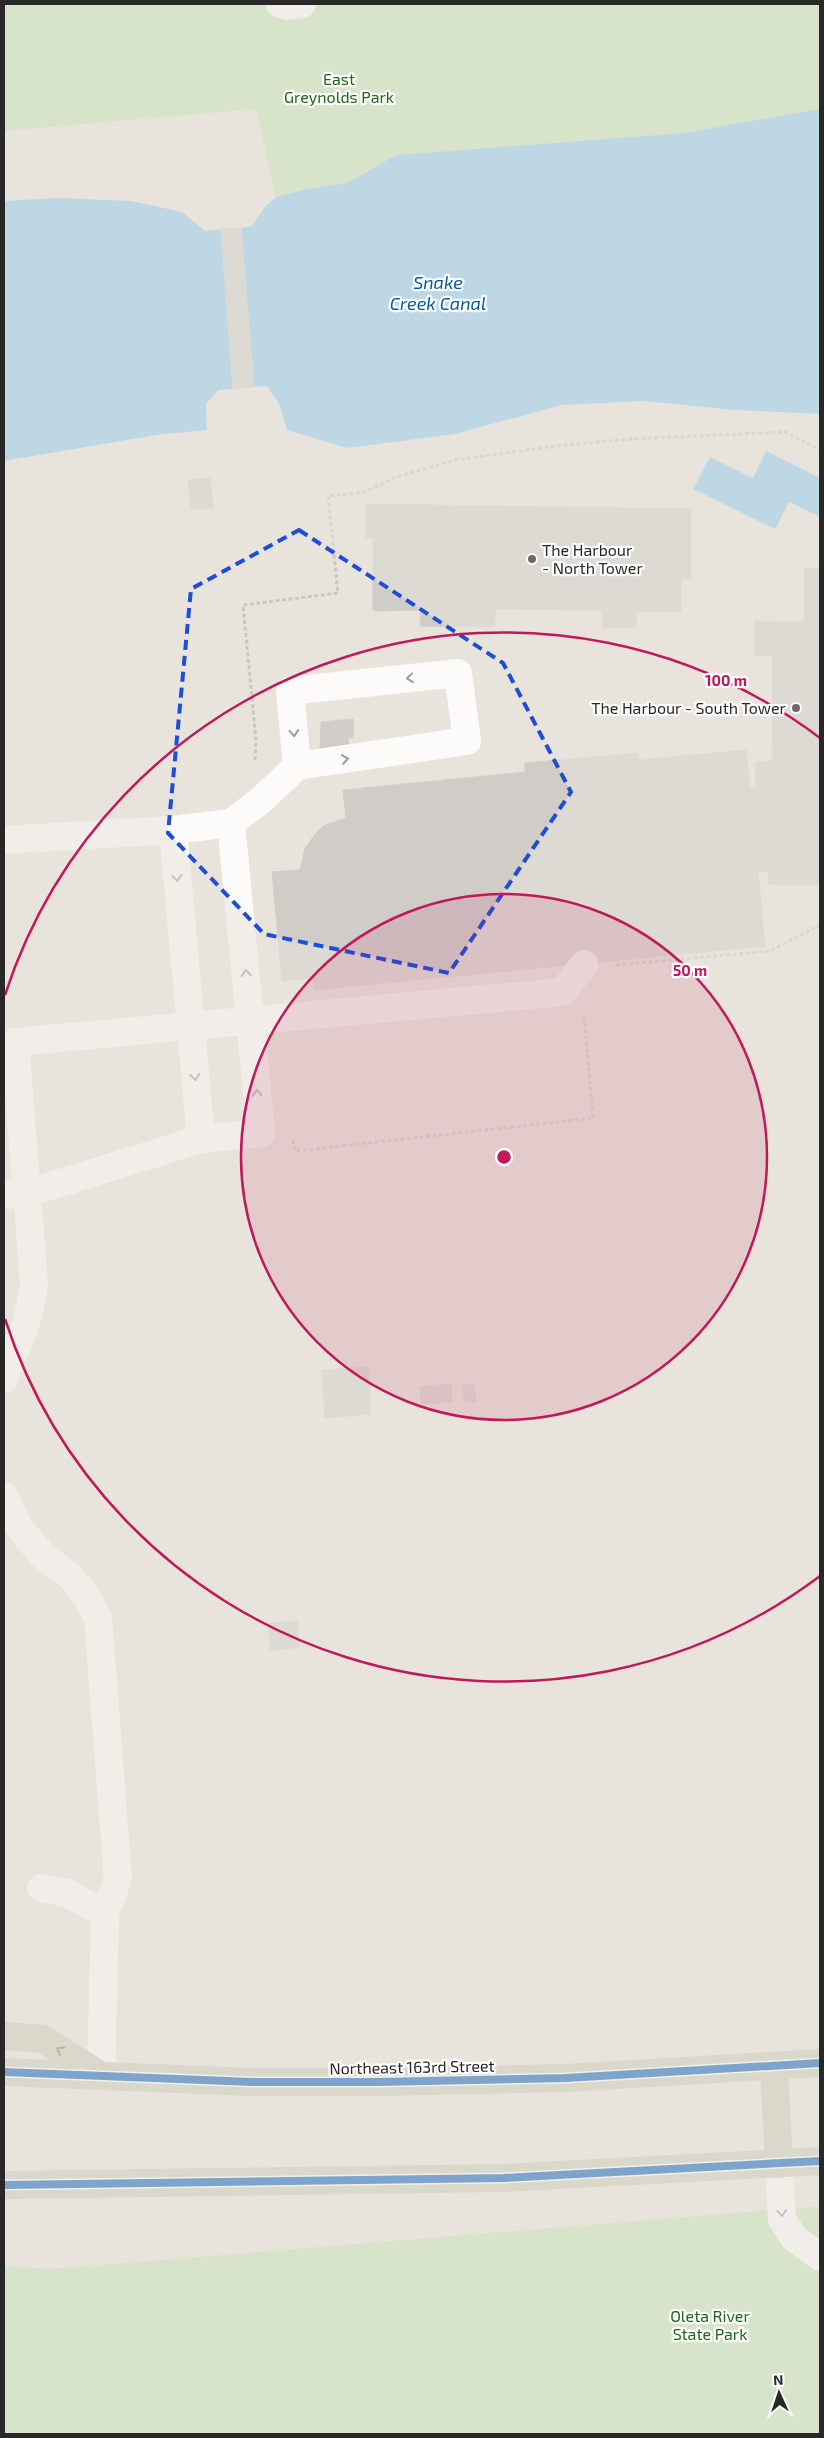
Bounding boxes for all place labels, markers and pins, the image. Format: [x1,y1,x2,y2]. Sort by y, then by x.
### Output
place label: The Harbour - North Tower [542,540,643,577]
marker: The Harbour - North Tower [526,553,538,565]
place label: The Harbour - South Tower [591,698,787,717]
marker: The Harbour - South Tower [790,702,802,714]
centre of rings [495,1148,513,1166]

